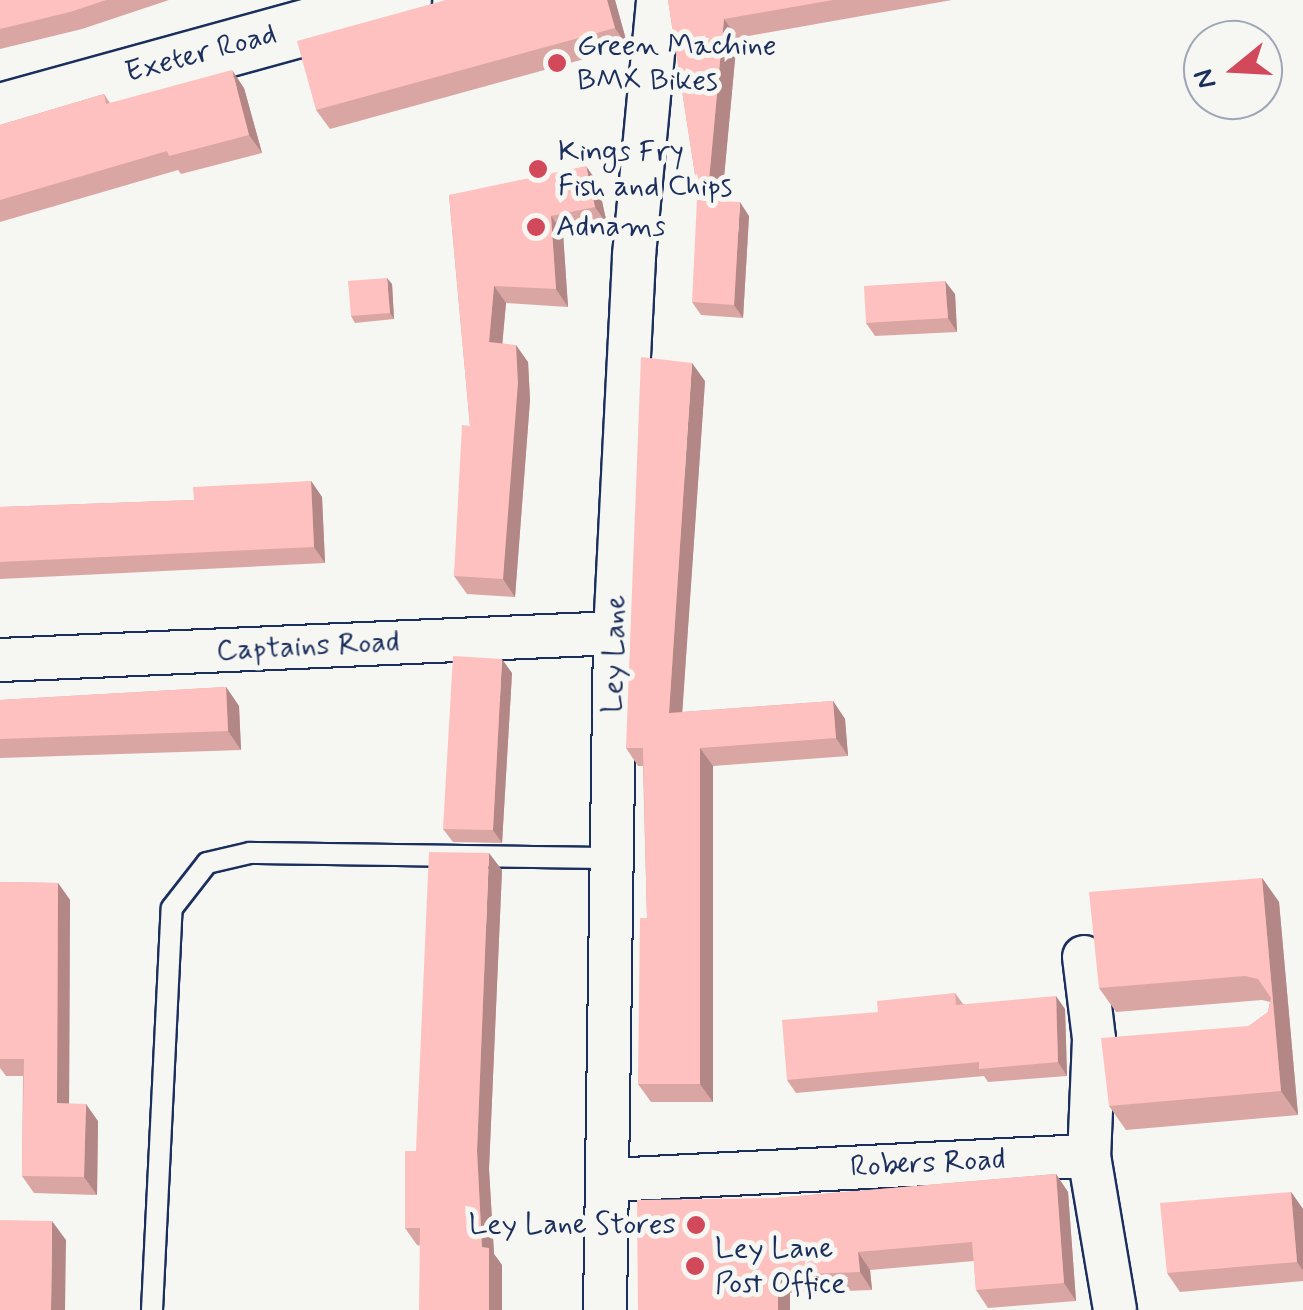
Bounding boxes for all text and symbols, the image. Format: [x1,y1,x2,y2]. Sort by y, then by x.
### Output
street label: Exeter Road [121,17,281,91]
north arrow [1183,20,1283,120]
place label: Green Machine BMX Bikes [577,28,774,98]
marker: Green Machine BMX Bikes [546,52,568,74]
text: N [1185,64,1226,93]
place label: Kings Fry Fish and Chips [558,134,736,204]
marker: Kings Fry Fish and Chips [527,158,549,180]
place label: Adnams [556,209,666,245]
marker: Adnams [525,216,547,238]
street label: Ley Lane [595,593,635,715]
street label: Captains Road [216,624,400,670]
street label: Robers Road [850,1142,1006,1186]
place label: Ley Lane Stores [466,1207,676,1243]
marker: Ley Lane Stores [685,1214,707,1236]
place label: Ley Lane Post Office [715,1231,846,1302]
marker: Ley Lane Post Office [684,1255,706,1277]

